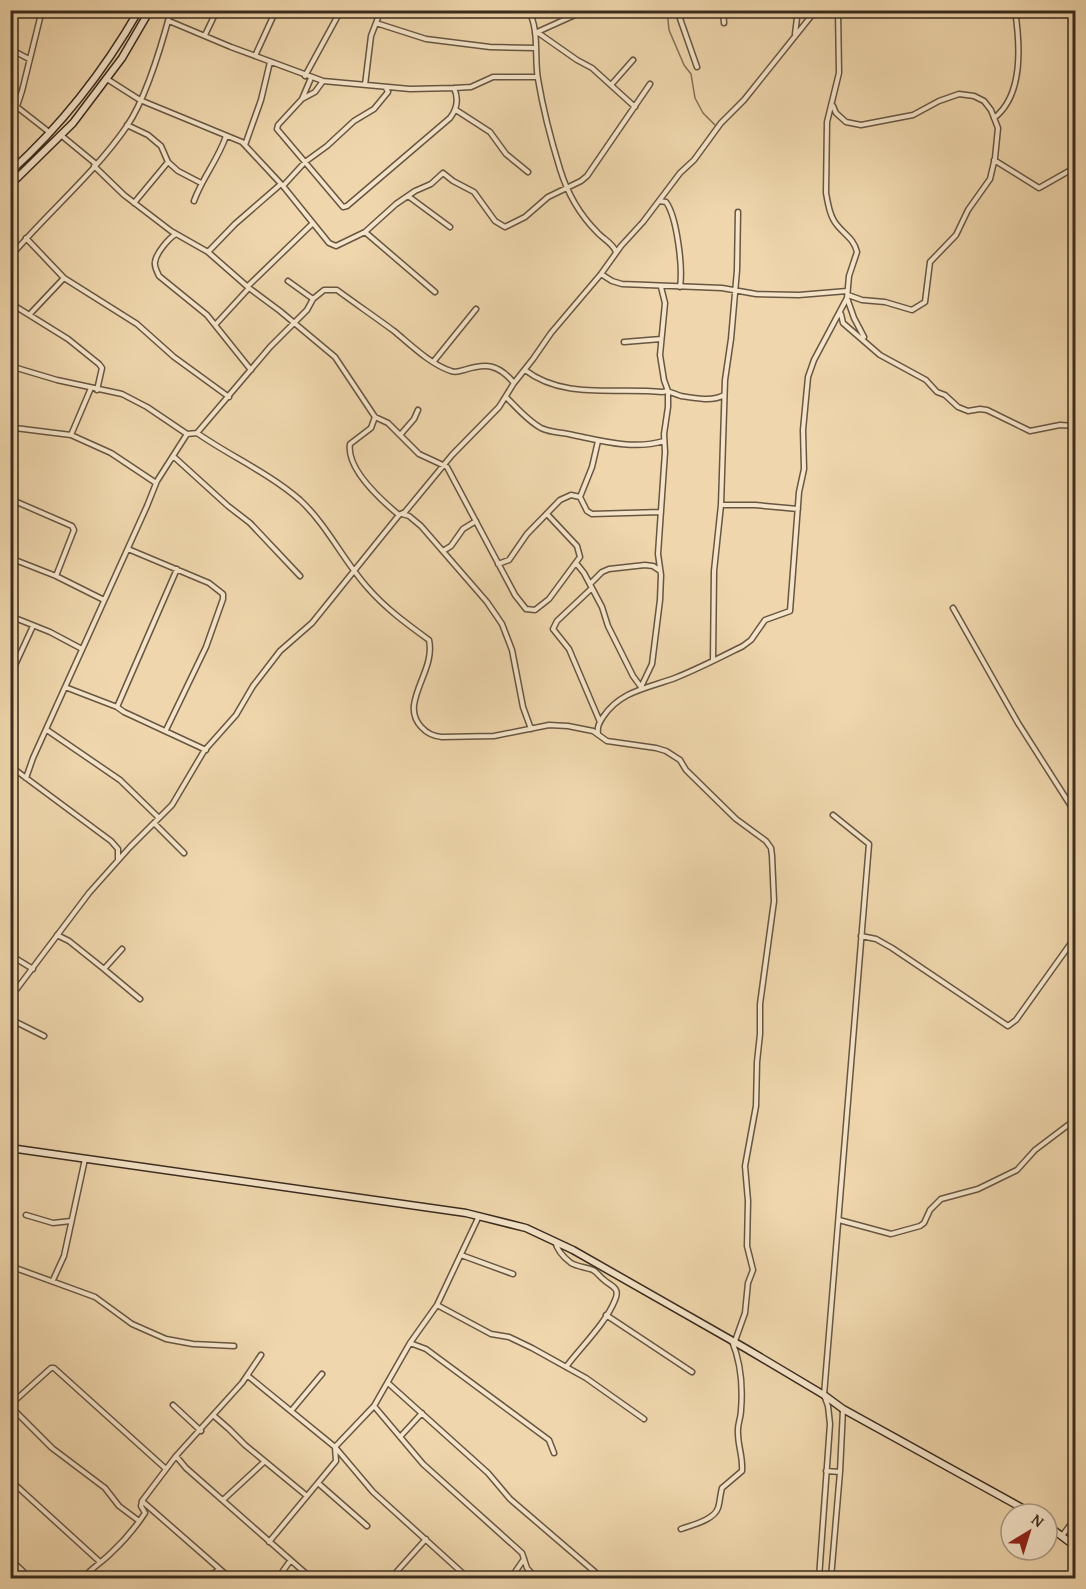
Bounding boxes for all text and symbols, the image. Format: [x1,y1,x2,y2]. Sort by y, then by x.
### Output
north arrow [999,1502,1059,1562]
text: N [1027,1507,1050,1533]

